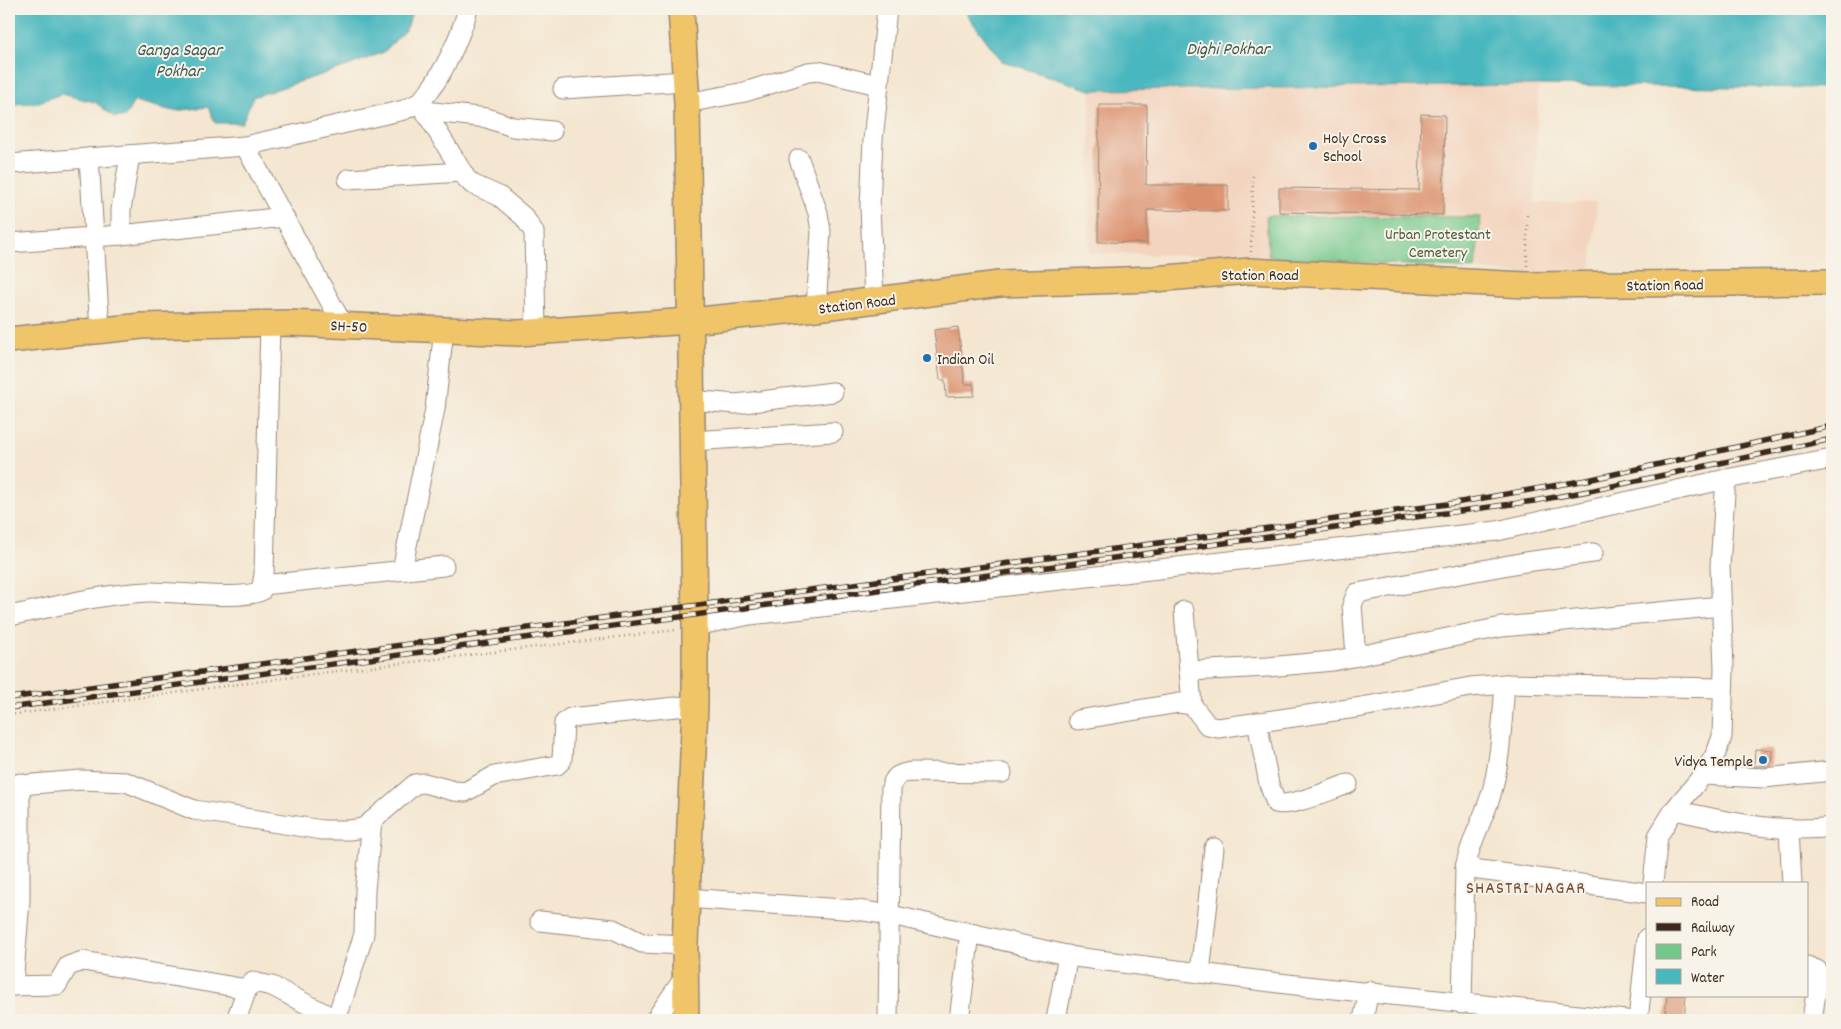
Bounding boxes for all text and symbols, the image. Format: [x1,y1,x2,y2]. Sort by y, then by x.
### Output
water label: Dighi Pokhar [1186,38,1272,63]
water label: Ganga Sagar Pokhar [136,39,224,85]
place label: Holy Cross School [1323,128,1387,169]
marker: Holy Cross School [1307,140,1319,152]
park label: Urban Protestant Cemetery [1385,224,1491,265]
street label: Station Road [1221,265,1299,288]
street label: Station Road [1626,274,1704,299]
street label: Station Road [817,289,897,322]
street label: SH-50 [330,315,368,340]
place label: Indian Oil [937,349,994,372]
marker: Indian Oil [921,352,933,364]
place label: Vidya Temple [1675,751,1753,774]
marker: Vidya Temple [1757,754,1769,766]
district label: SHASTRI NAGAR [1466,877,1586,902]
legend [1646,882,1808,996]
text: Road [1691,892,1719,914]
text: Railway [1691,918,1735,940]
text: Park [1691,942,1717,964]
text: Water [1691,968,1725,990]

